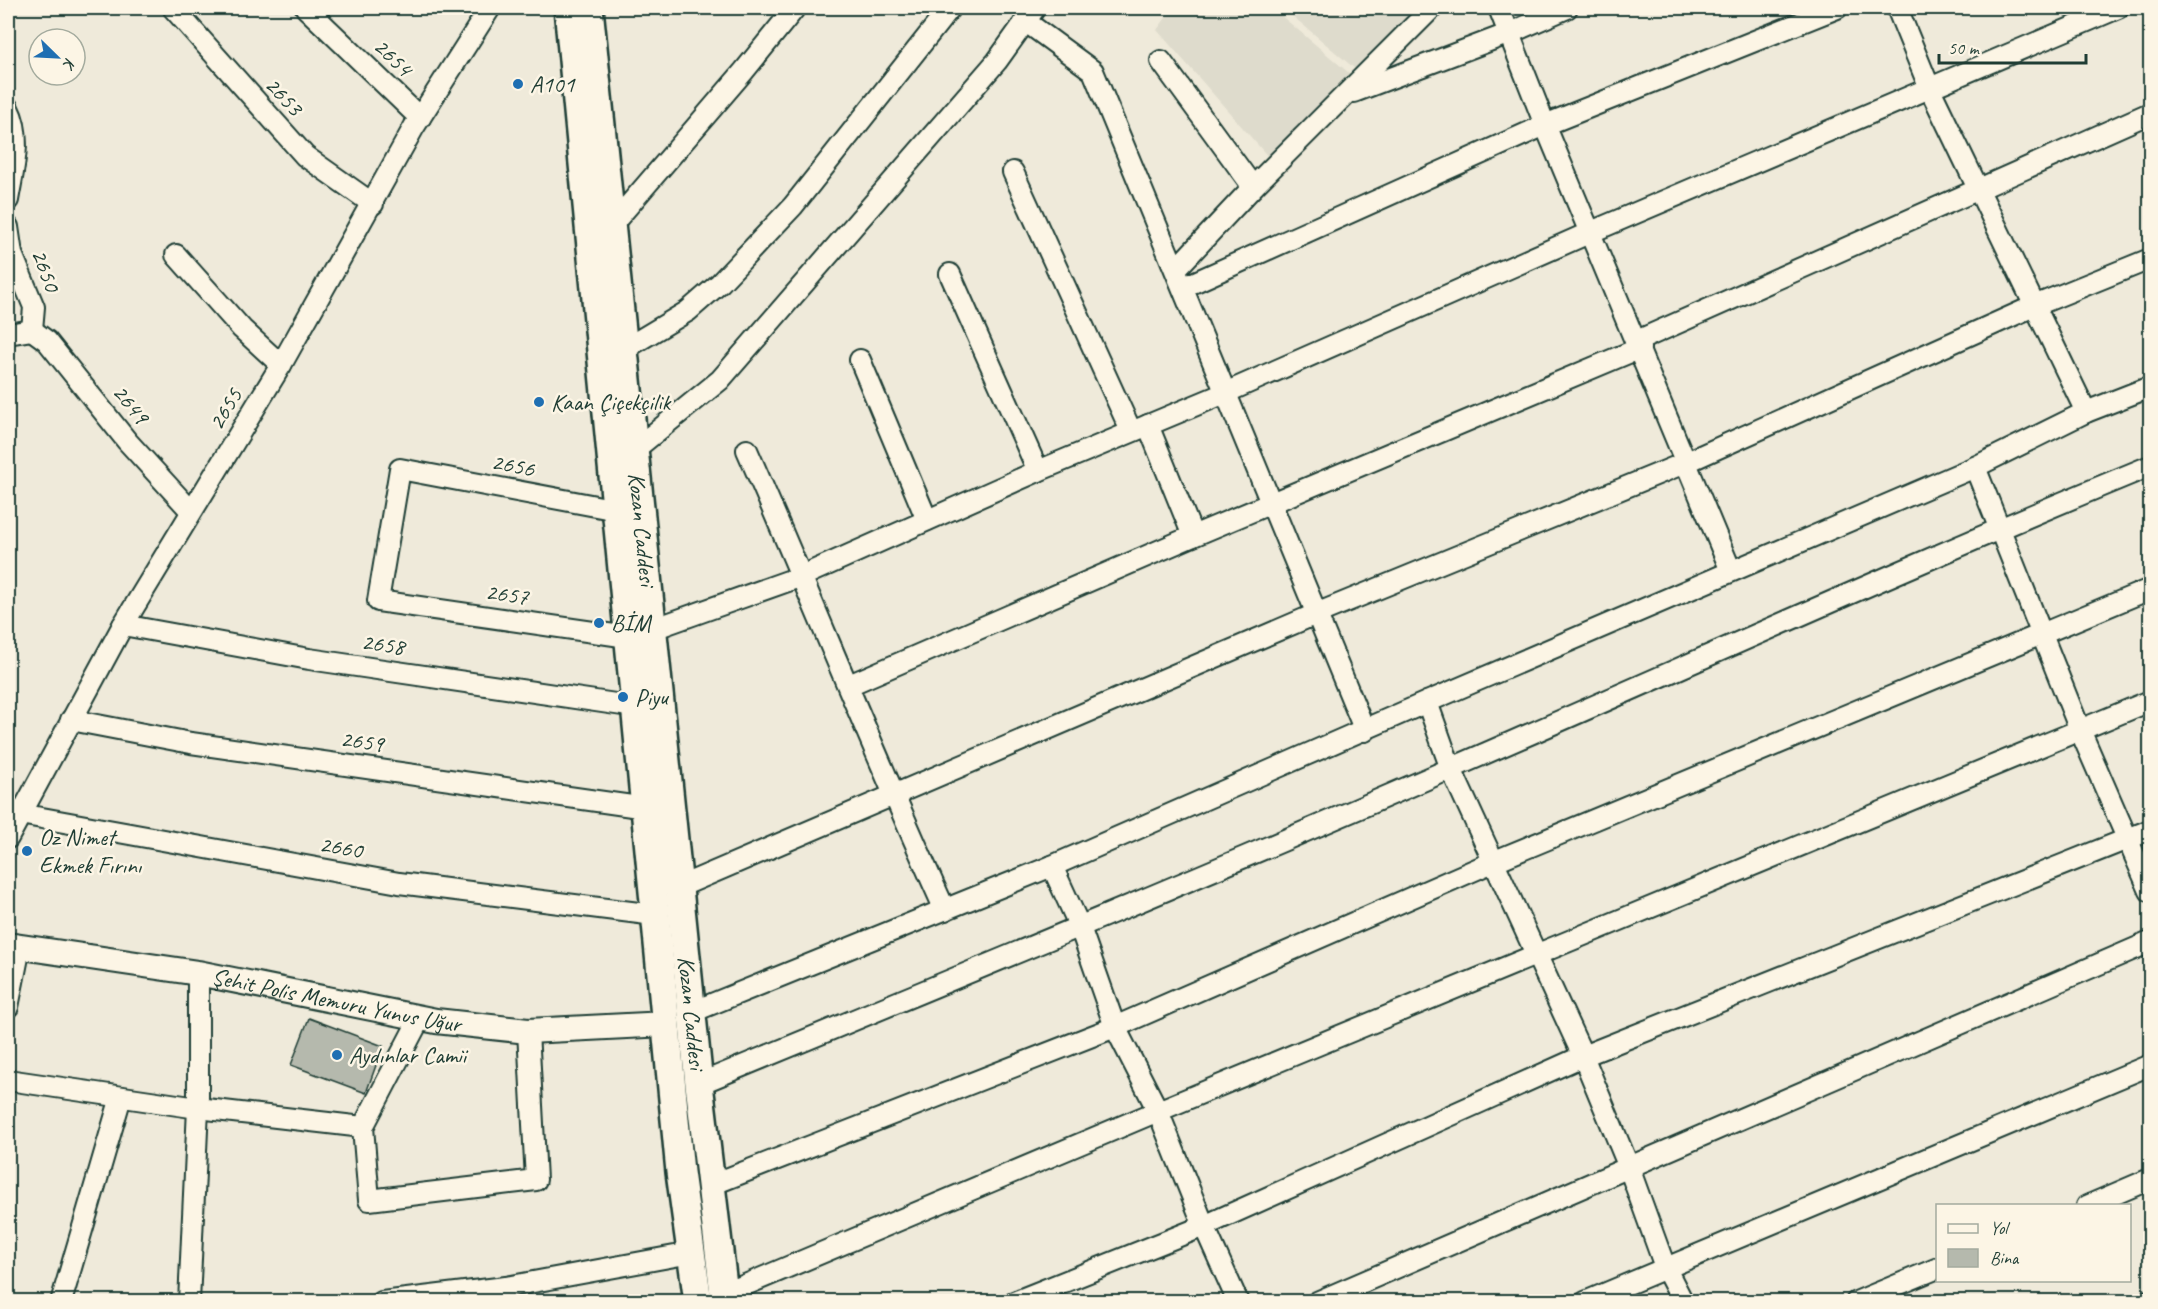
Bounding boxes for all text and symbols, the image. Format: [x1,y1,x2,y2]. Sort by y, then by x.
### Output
north arrow [27,27,87,87]
scale bar [1939,27,2086,65]
street label: 2654 [367,31,421,84]
text: 50 m [1948,37,1981,59]
text: K [57,55,81,74]
place label: A101 [530,69,576,99]
street label: 2653 [258,70,311,124]
marker: A101 [511,77,525,91]
street label: 2650 [25,245,68,297]
street label: 2649 [106,378,158,432]
street label: 2655 [201,382,250,435]
place label: Kaan Çiçekçilik [551,387,672,417]
marker: Kaan Çiçekçilik [532,395,546,409]
street label: 2656 [489,446,538,484]
street label: Kozan Caddesi [622,471,663,590]
street label: 2657 [484,576,532,612]
place label: BİM [611,608,653,638]
marker: BİM [592,616,606,630]
street label: 2658 [360,626,409,662]
place label: Piyu [635,682,670,712]
marker: Piyu [616,690,630,704]
street label: 2659 [339,723,388,759]
place label: Oz Nimet Ekmek Fırını [39,822,143,880]
street label: 2660 [317,828,367,866]
marker: Oz Nimet Ekmek Fırını [20,844,34,858]
street label: Kozan Caddesi [671,955,713,1073]
street label: Şehit Polis Memuru Yunus Uğur [209,961,465,1039]
place label: Aydınlar Camii [349,1040,469,1070]
marker: Aydınlar Camii [330,1048,344,1062]
legend [1936,1204,2131,1282]
text: Yol [1990,1217,2010,1239]
text: Bina [1990,1247,2020,1269]

